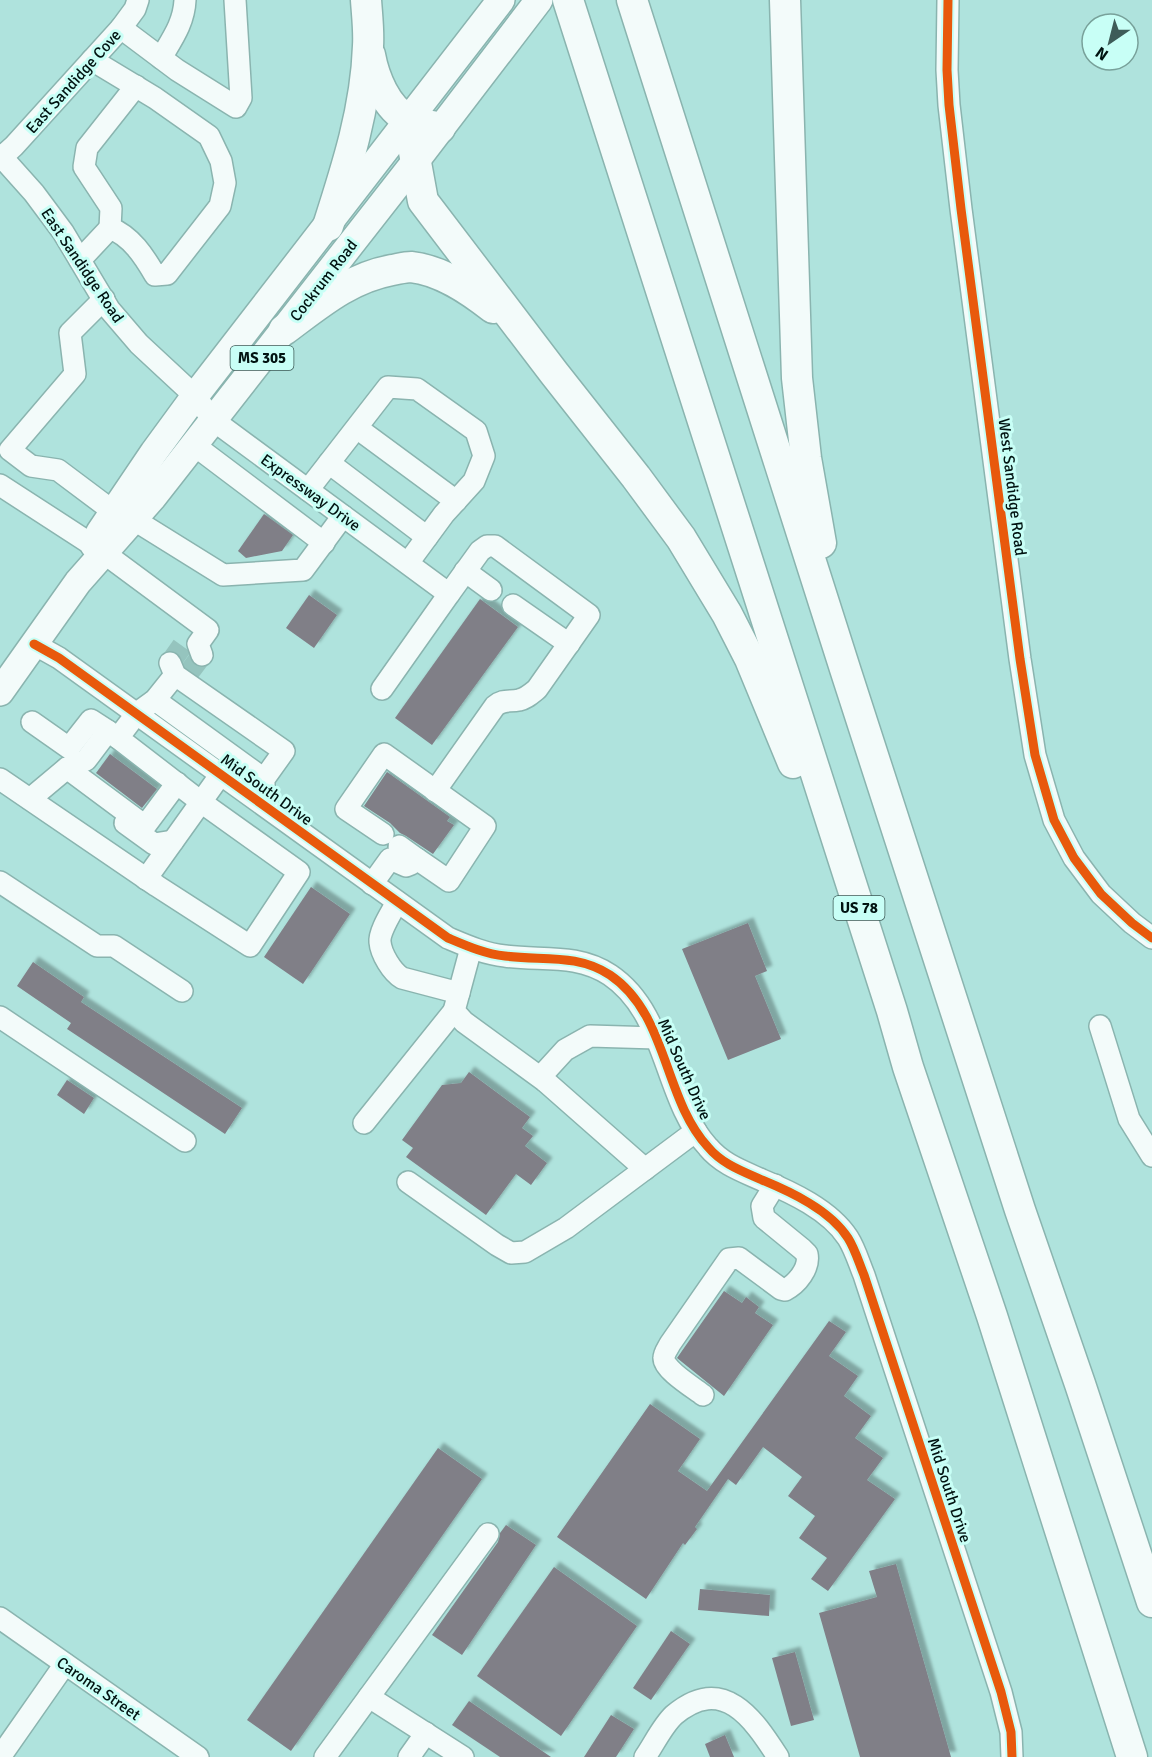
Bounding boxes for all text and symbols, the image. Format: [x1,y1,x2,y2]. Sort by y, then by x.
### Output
north arrow [1080,12,1140,72]
street label: East Sandidge Cove [22,26,126,138]
text: N [1092,42,1112,65]
street label: East Sandidge Road [36,204,128,327]
street label: Cockrum Road [286,236,362,326]
road number: MS 305 [230,346,294,370]
street label: West Sandidge Road [994,417,1030,557]
street label: Expressway Drive [257,450,364,536]
street label: Mid South Drive [217,750,316,830]
road number: US 78 [834,896,884,920]
street label: Mid South Drive [653,1016,715,1123]
street label: Mid South Drive [923,1435,975,1545]
street label: Caroma Street [53,1653,144,1725]

